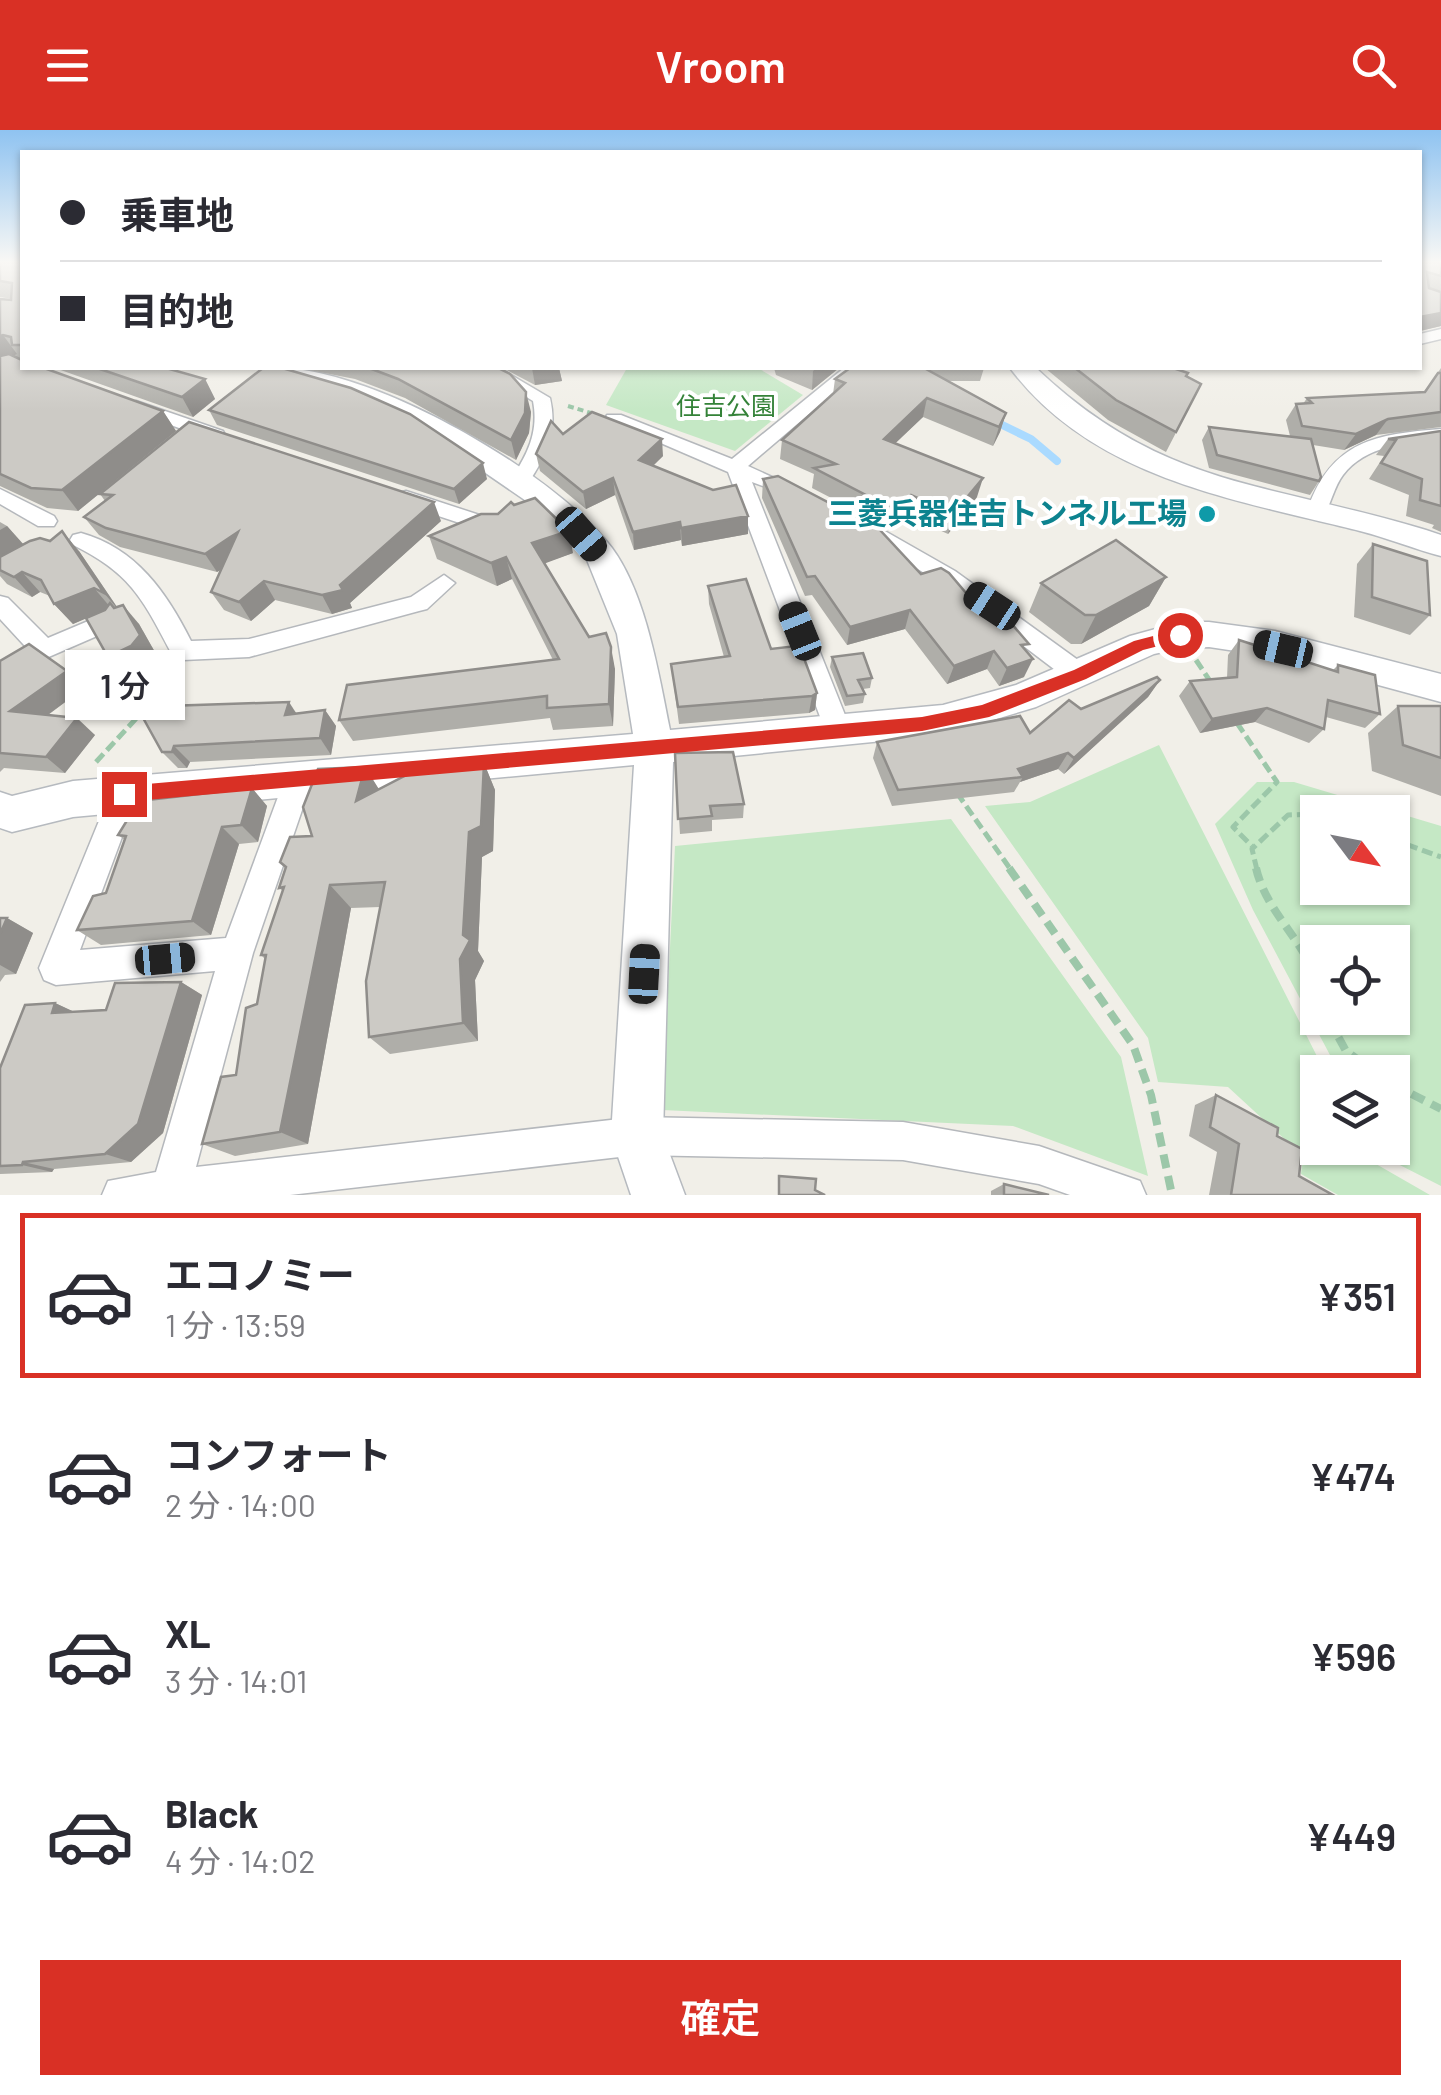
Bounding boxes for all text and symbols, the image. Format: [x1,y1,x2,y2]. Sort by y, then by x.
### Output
icon: menu [40,38,95,93]
text: Vroom [655,38,786,92]
icon: search [1346,38,1401,93]
text: 乗車地 [120,191,234,237]
text: 目的地 [120,287,234,333]
park label: 住吉公園 [676,390,776,420]
place label: 三菱兵器住吉トンネル工場 [828,494,1187,530]
car [550,502,612,566]
marker: 三菱兵器住吉トンネル工場 [1196,503,1218,525]
car [959,577,1025,635]
car [775,598,825,664]
route start [1158,613,1203,658]
car [1250,628,1316,670]
callout: 1 分 [64,649,184,719]
text: 1 分 [100,666,150,704]
route end [102,772,147,817]
north arrow [1300,795,1410,905]
map controls [1300,795,1410,1165]
button: locate [1300,925,1410,1035]
car [134,941,196,977]
car [627,943,661,1005]
button: layers [1300,1055,1410,1165]
icon: car [45,1251,135,1341]
text: エコノミー [165,1251,355,1297]
text: ¥351 [1317,1273,1396,1319]
text: 1 分 · 13:59 [165,1305,306,1343]
icon: car [45,1431,135,1521]
text: コンフォート [165,1431,392,1477]
text: ¥474 [1309,1453,1396,1499]
text: 2 分 · 14:00 [165,1485,316,1523]
text: XL [165,1610,211,1656]
icon: car [45,1611,135,1701]
text: ¥596 [1310,1633,1396,1679]
text: 3 分 · 14:01 [165,1661,307,1699]
text: Black [165,1790,259,1836]
icon: car [45,1791,135,1881]
text: ¥449 [1305,1813,1396,1859]
text: 4 分 · 14:02 [165,1841,315,1879]
button: 確定 [40,1960,1401,2075]

